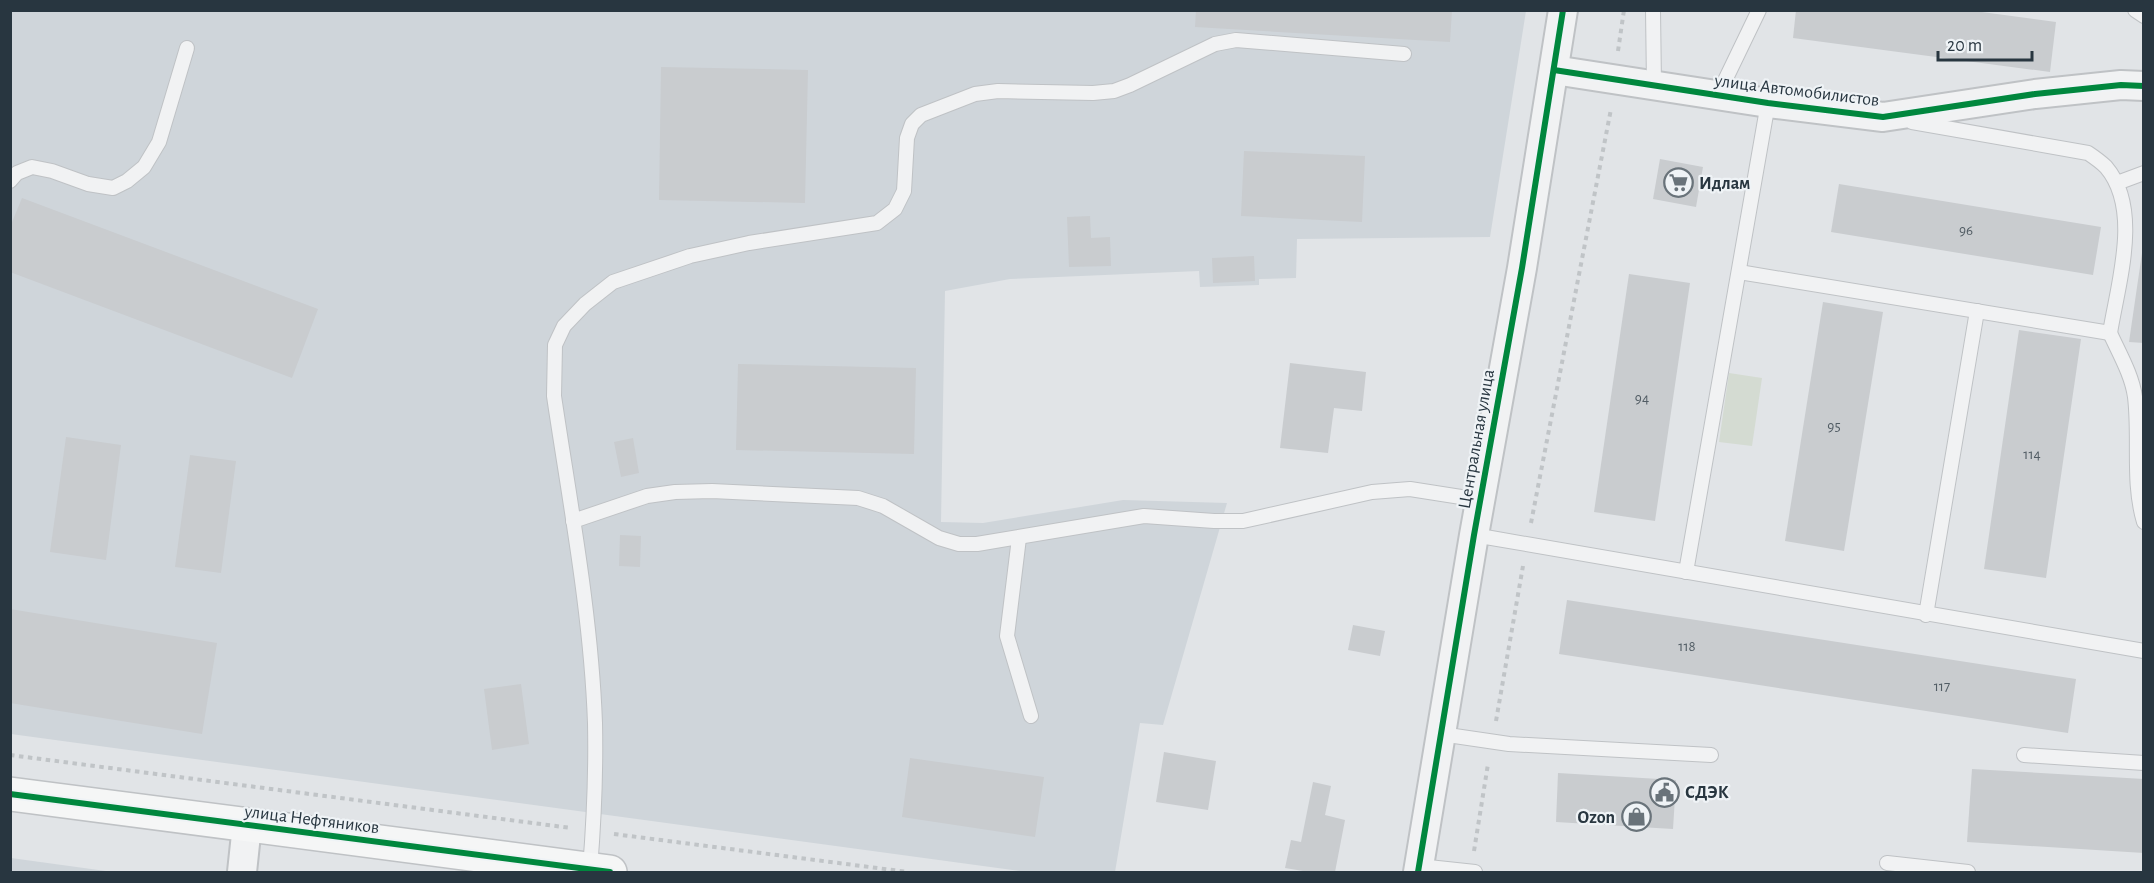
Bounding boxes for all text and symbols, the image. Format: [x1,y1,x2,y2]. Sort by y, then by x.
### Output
scale bar [1938,24,2032,62]
text: 20 m [1947,37,1982,55]
street label: улица Автомобилистов [1713,71,1880,110]
supermarket icon: Идлам [1662,167,1694,199]
place label: Идлам [1699,175,1750,193]
house number: 96 [1959,223,1973,238]
street label: Центральная улица [1456,368,1498,510]
house number: 94 [1635,391,1649,406]
house number: 95 [1827,419,1841,434]
house number: 114 [2023,447,2041,462]
house number: 118 [1678,639,1696,654]
house number: 117 [1934,679,1950,694]
public building icon: СДЭК [1648,776,1680,808]
place label: СДЭК [1685,784,1729,802]
shop icon: Ozon [1620,801,1652,833]
street label: улица Нефтяников [243,803,380,837]
place label: Ozon [1578,809,1615,827]

